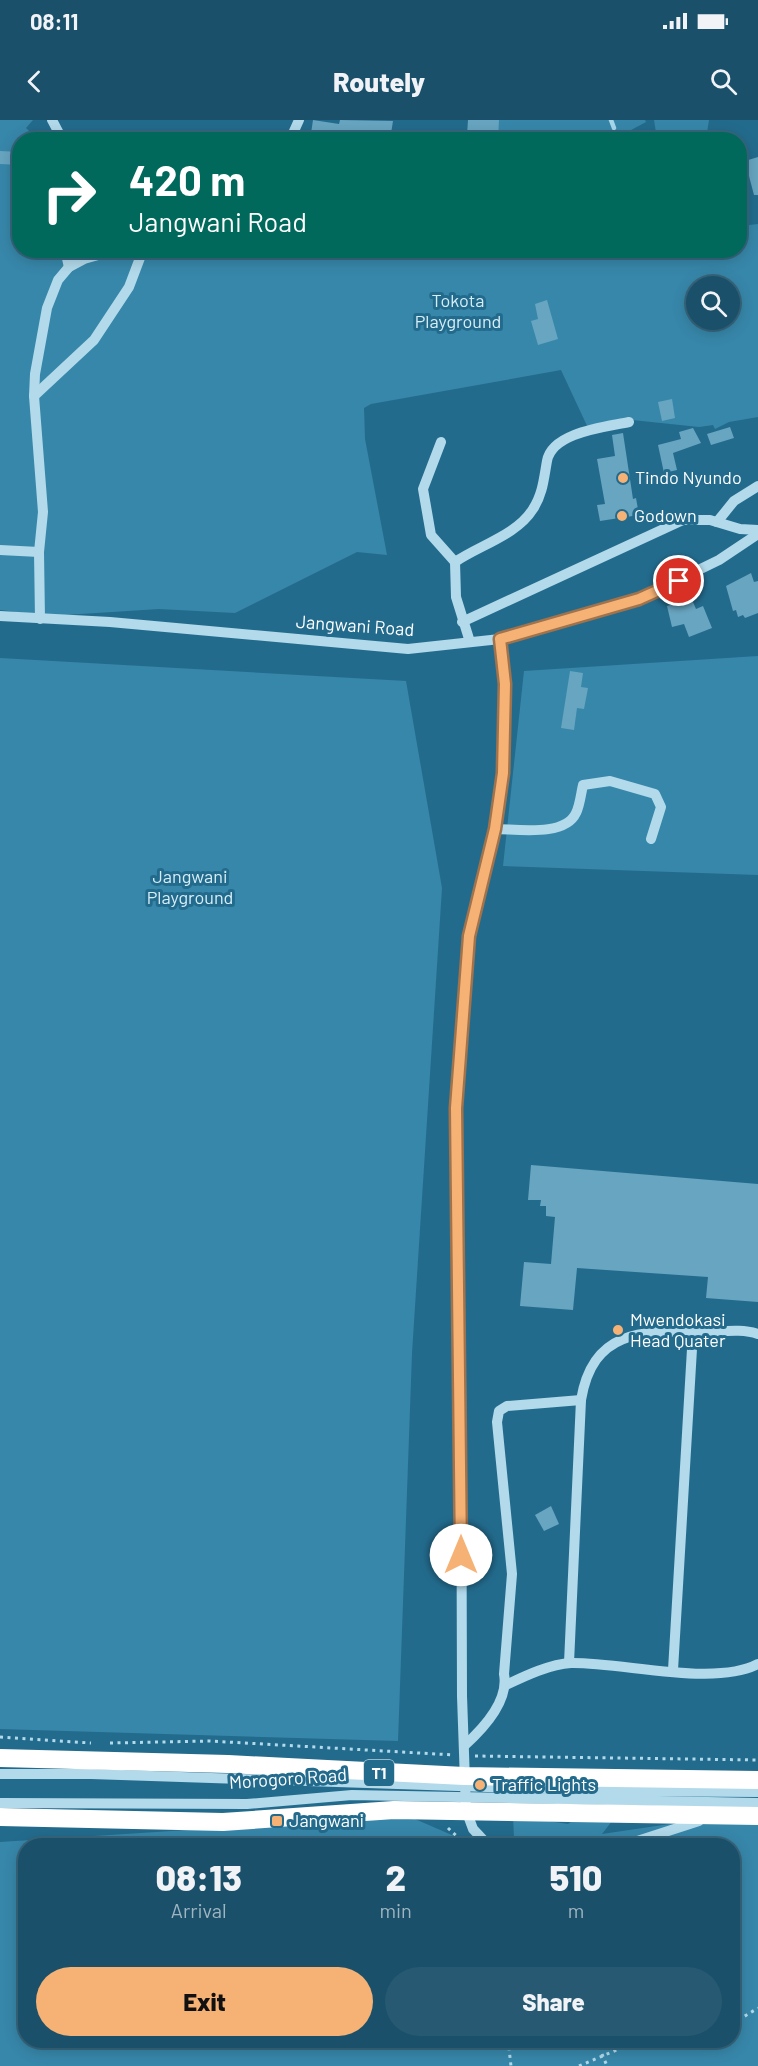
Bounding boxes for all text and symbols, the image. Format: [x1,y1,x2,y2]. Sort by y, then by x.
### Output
text: 08:11 [30,8,78,34]
icon: back [18,65,51,98]
text: Routely [333,65,425,97]
icon: search [707,65,740,98]
text: 420 m [129,154,245,204]
icon: right [30,156,108,234]
text: Jangwani Road [129,205,307,237]
map controls [686,276,740,330]
button: search [686,276,740,330]
park label: Tokota Playground [415,289,501,332]
place label: Tindo Nyundo [635,466,742,488]
marker: Tindo Nyundo [616,471,630,485]
place label: Godown [634,504,697,526]
marker: Godown [615,509,629,523]
pin [653,555,704,606]
icon: arrive [662,564,695,597]
street label: Jangwani Road [295,610,415,640]
park label: Jangwani Playground [147,865,233,908]
place label: Mwendokasi Head Quater [630,1308,726,1351]
marker: Mwendokasi Head Quater [611,1323,625,1337]
position arrow [429,1523,493,1587]
road number: T1 [364,1760,394,1786]
street label: Morogoro Road [228,1763,348,1793]
place label: Traffic Lights [492,1773,596,1795]
marker: Traffic Lights [473,1778,487,1792]
place label: Jangwani [289,1809,364,1831]
marker: Jangwani [270,1814,284,1828]
text: 08:13 [156,1855,242,1898]
text: 2 [385,1855,406,1898]
text: 510 [550,1855,602,1898]
text: Arrival [171,1898,227,1922]
text: min [379,1898,412,1922]
text: m [568,1898,584,1922]
button: Exit [36,1967,373,2036]
button: Share [385,1967,722,2036]

